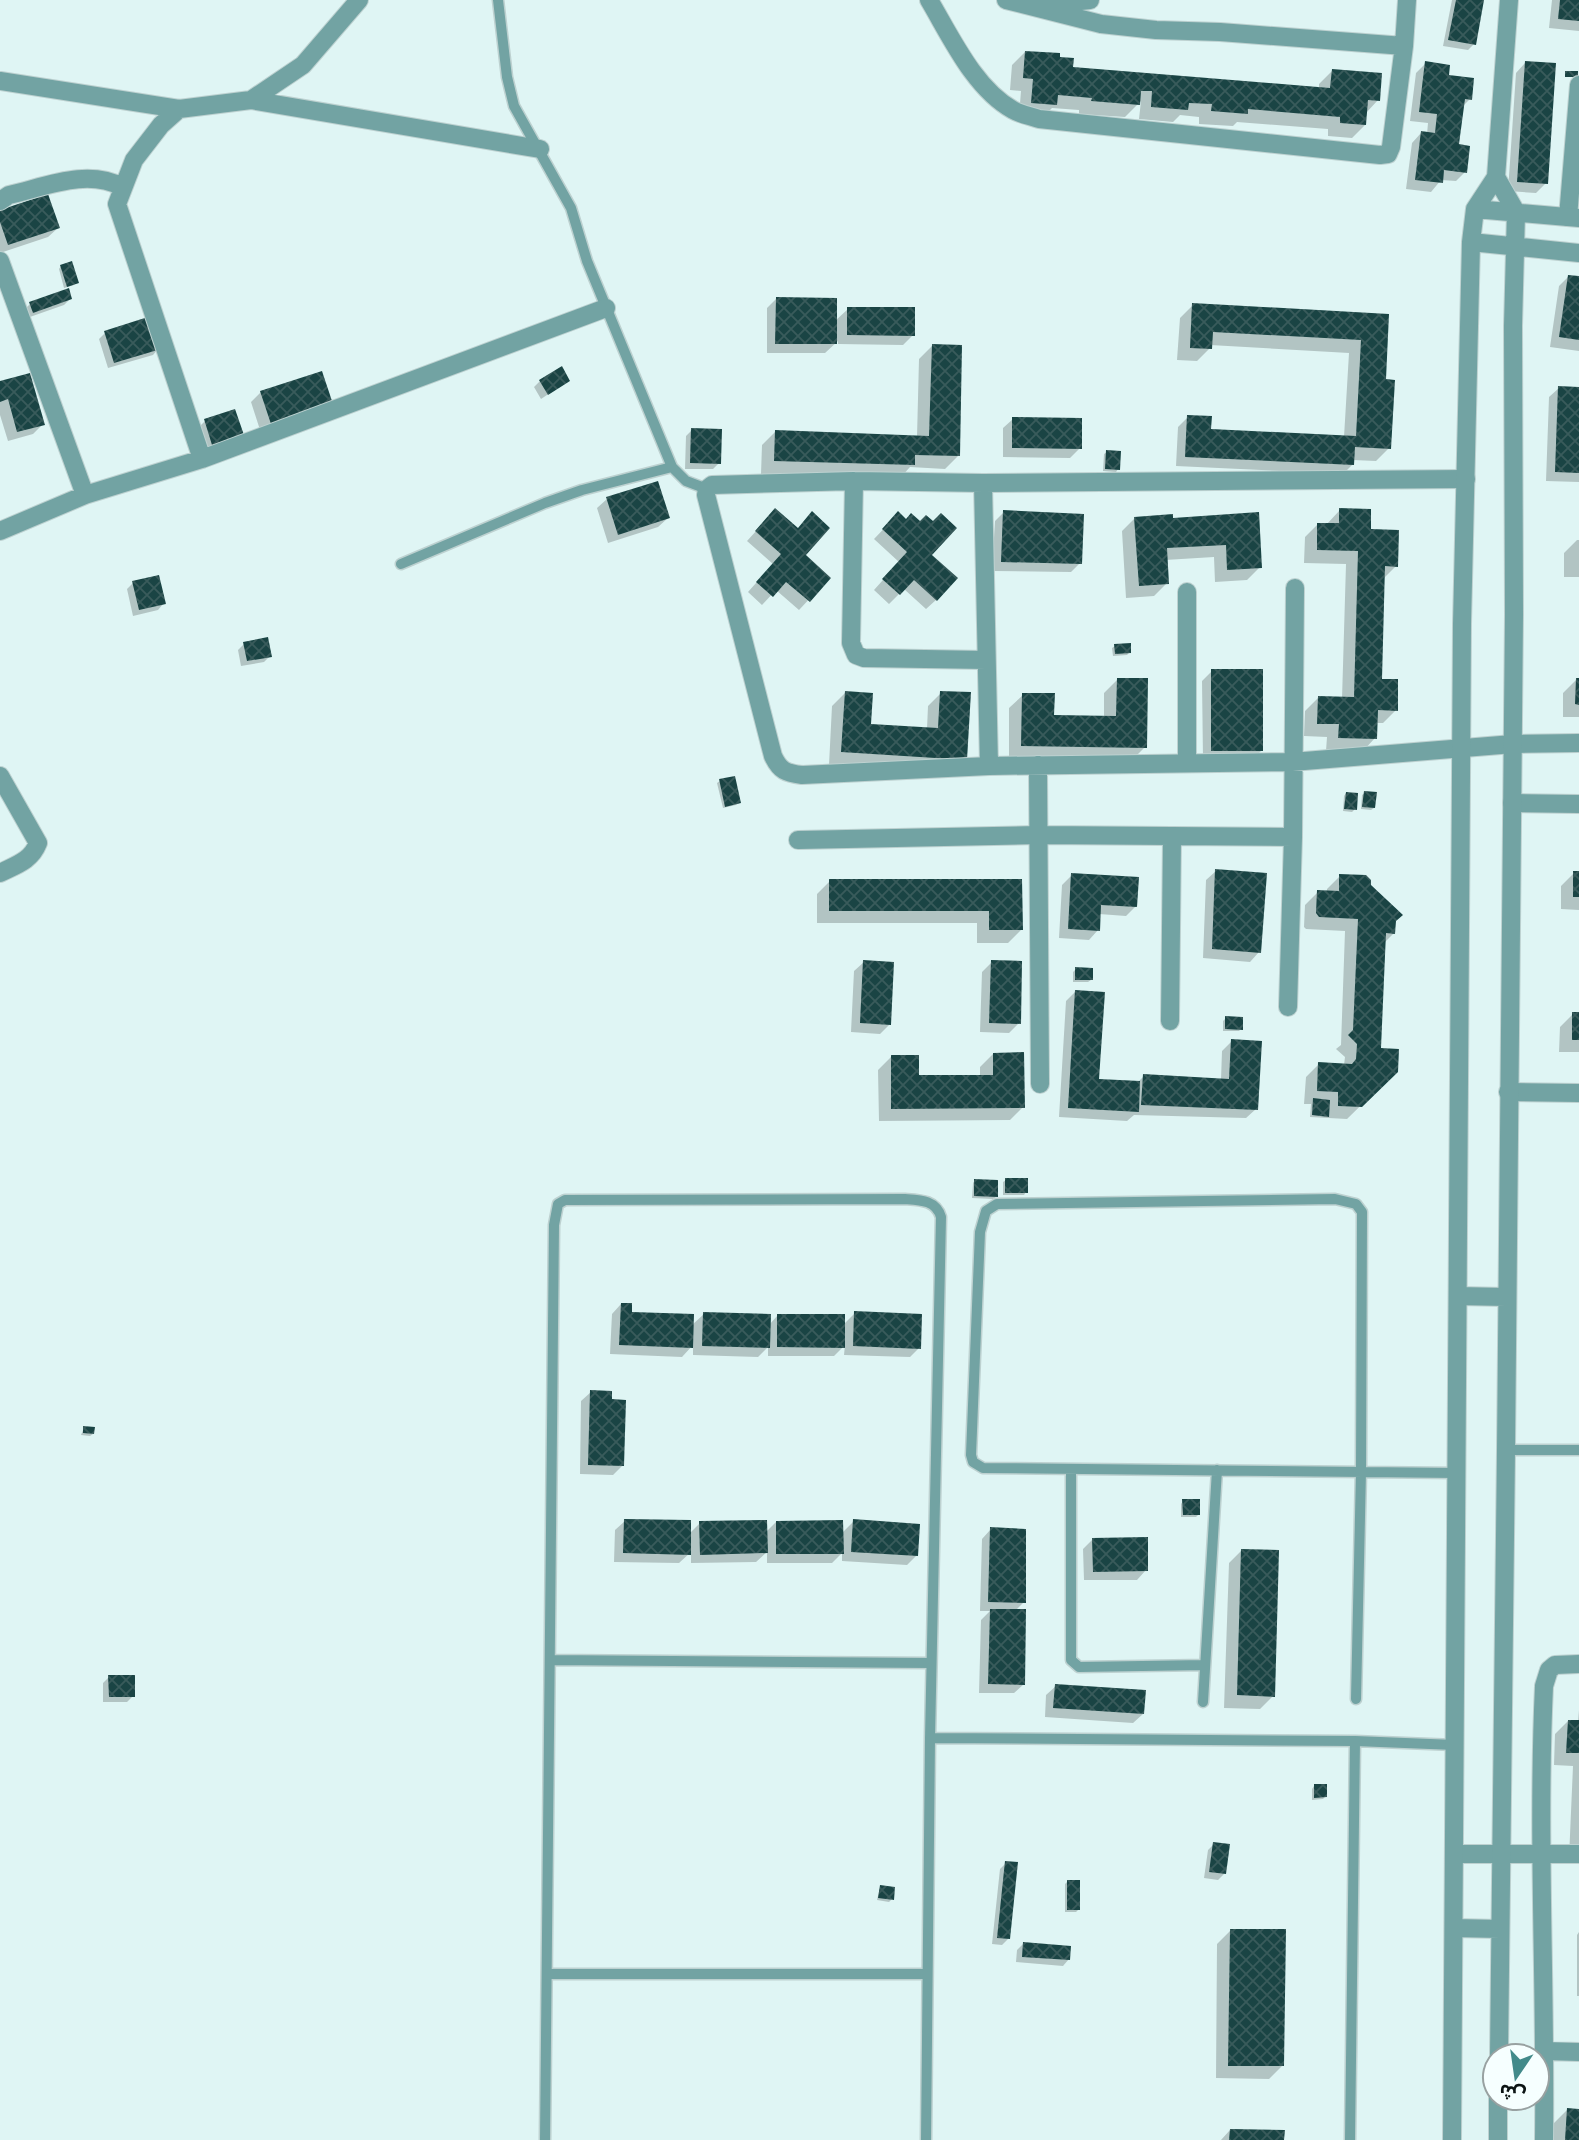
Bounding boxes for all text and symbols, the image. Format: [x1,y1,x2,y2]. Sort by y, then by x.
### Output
north arrow [1481,2042,1551,2112]
text: ش [1497,2079,1528,2107]

